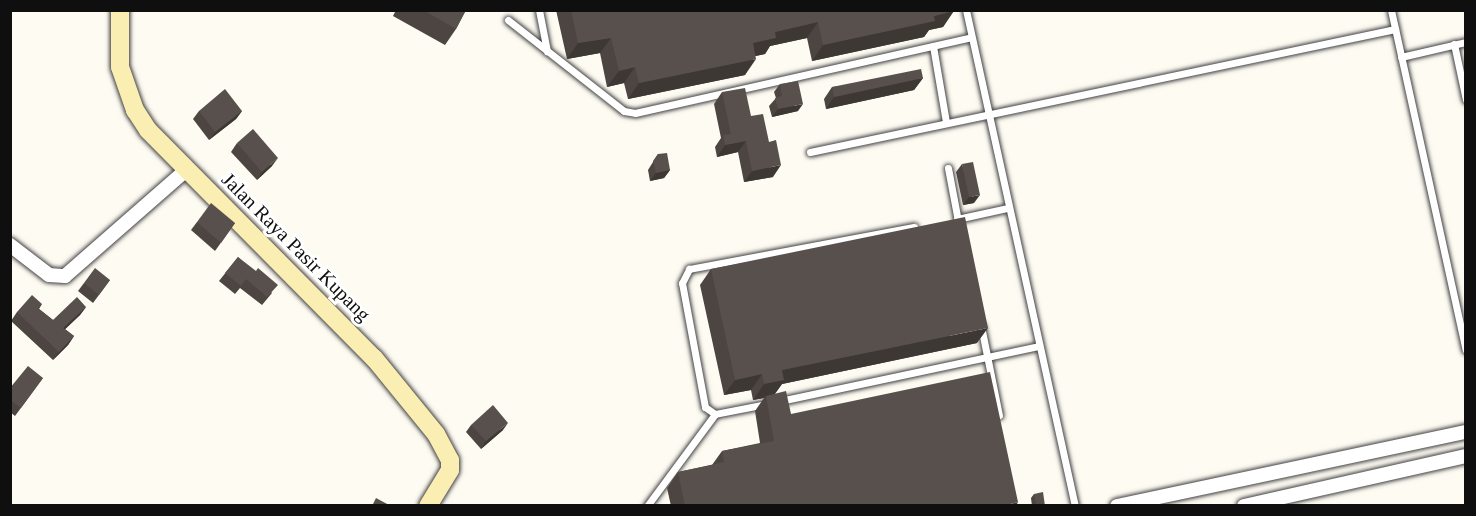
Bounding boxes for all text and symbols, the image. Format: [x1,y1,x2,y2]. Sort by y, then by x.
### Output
street label: Jalan Raya Pasir Kupang [217,168,375,326]

